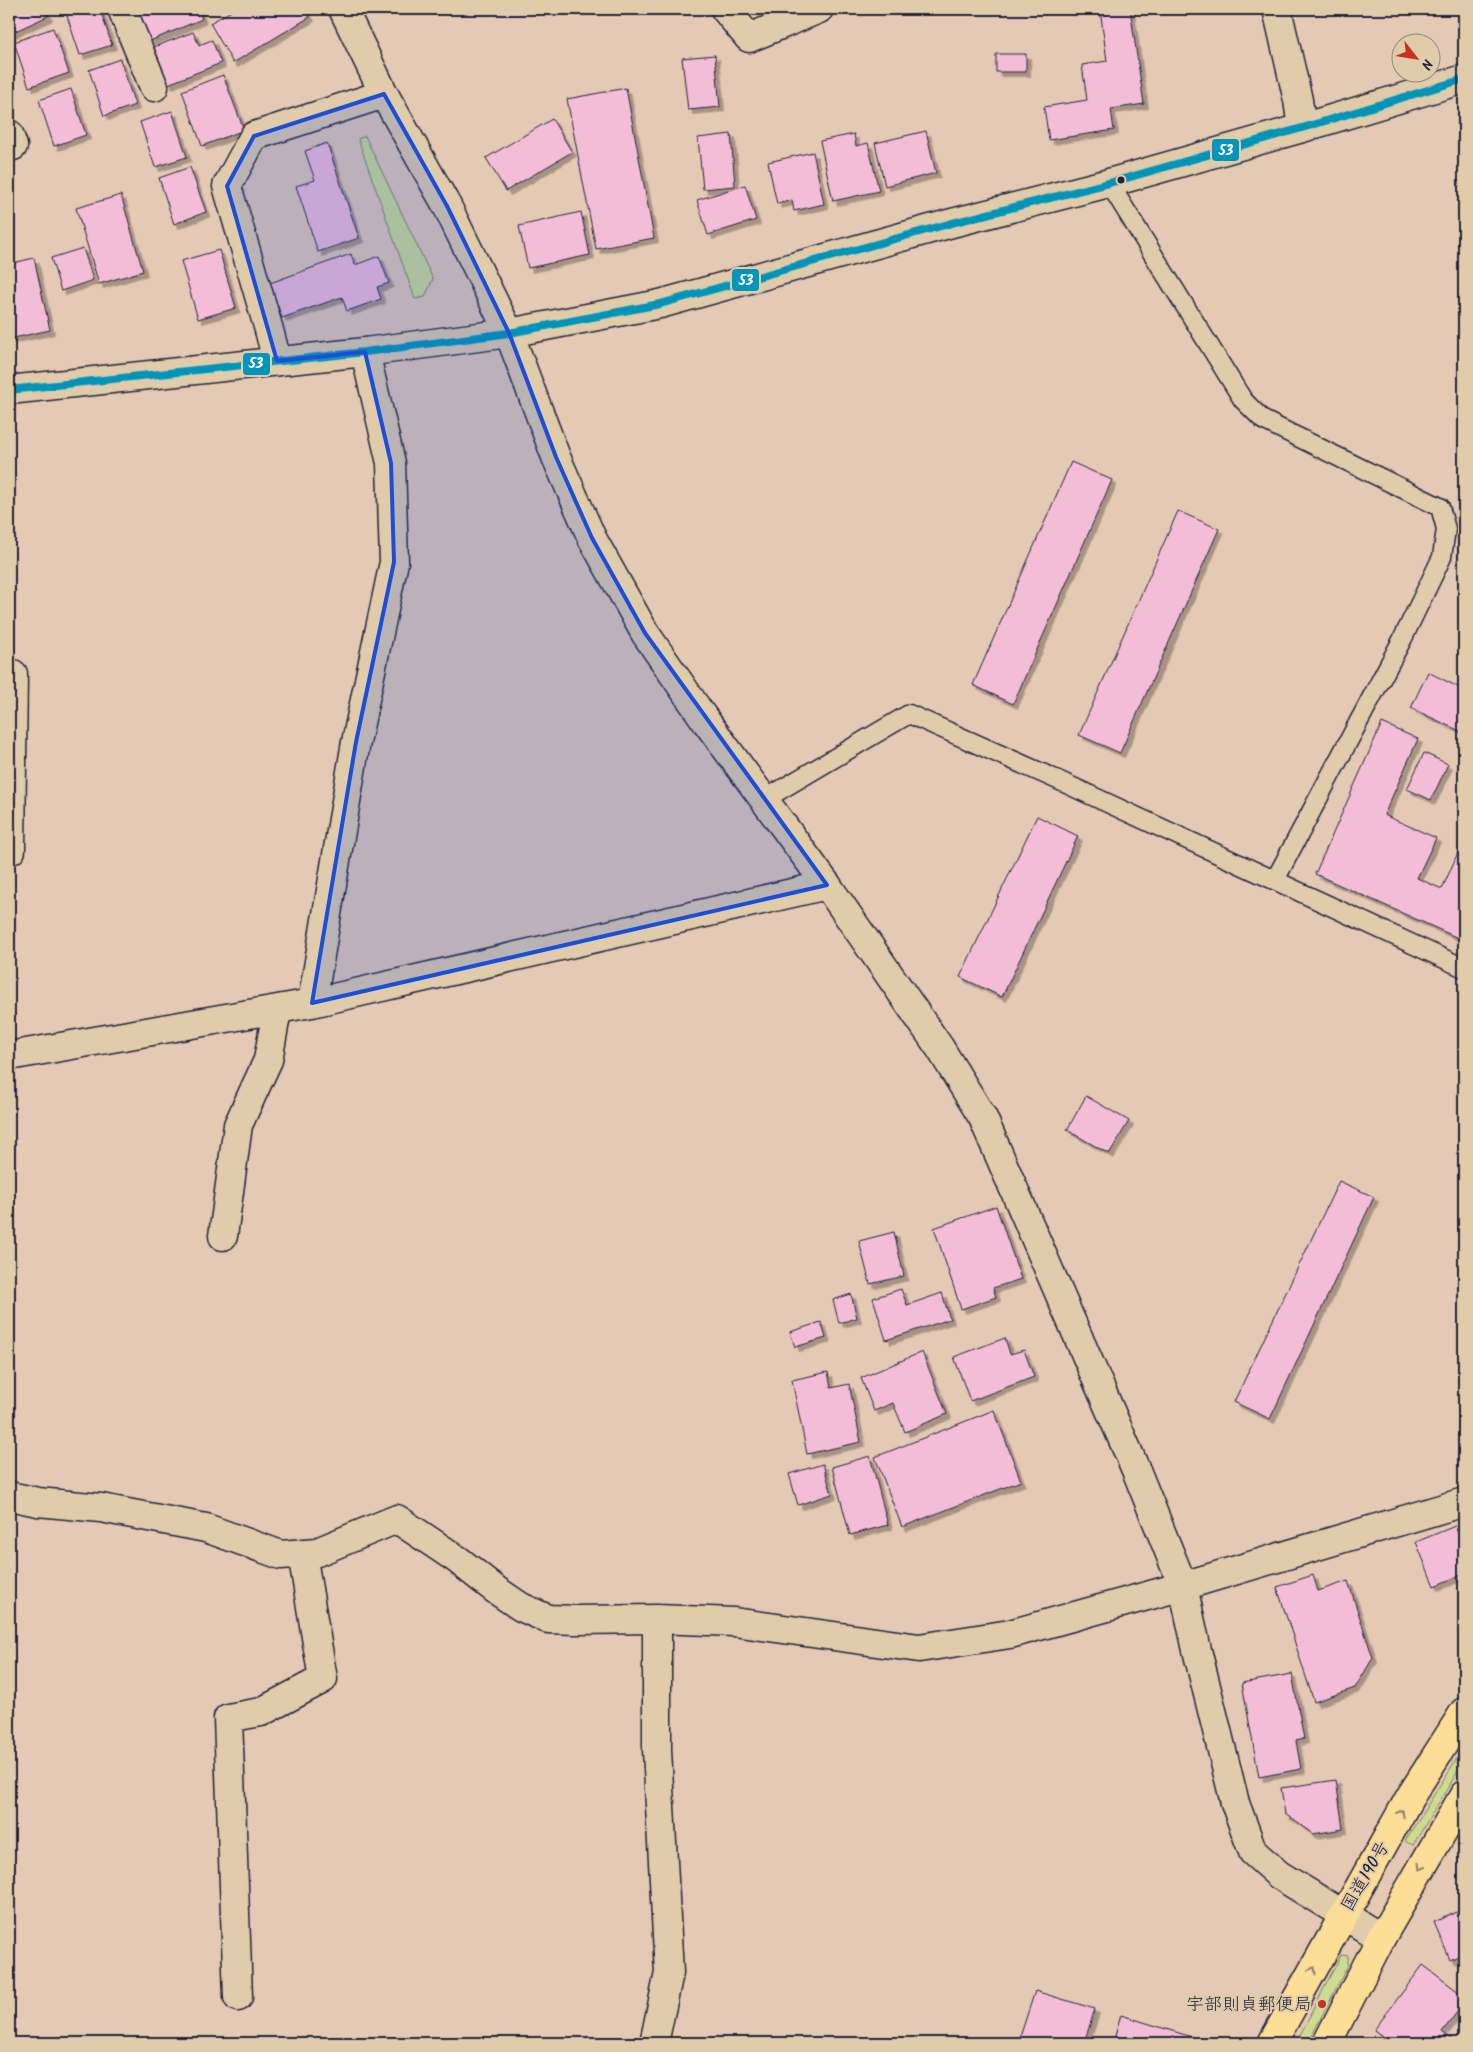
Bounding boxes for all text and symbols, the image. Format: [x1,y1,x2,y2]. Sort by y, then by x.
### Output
north arrow [1390,32,1440,82]
text: N [1414,55,1438,74]
line badge: 53 [1211,138,1240,162]
text: 53 [1218,140,1234,162]
unlabelled marker [1116,175,1126,185]
line badge: 53 [731,268,760,292]
text: 53 [738,270,754,292]
line badge: 53 [242,352,271,376]
text: 53 [248,353,264,375]
one-way arrow [1395,1809,1405,1818]
street label: 国道190号 [1334,1836,1398,1918]
one-way arrow [1418,1862,1428,1871]
one-way arrow [1307,1966,1317,1975]
place label: 宇部則貞郵便局 [1186,1991,1312,2020]
marker: 宇部則貞郵便局 [1316,1998,1328,2010]

